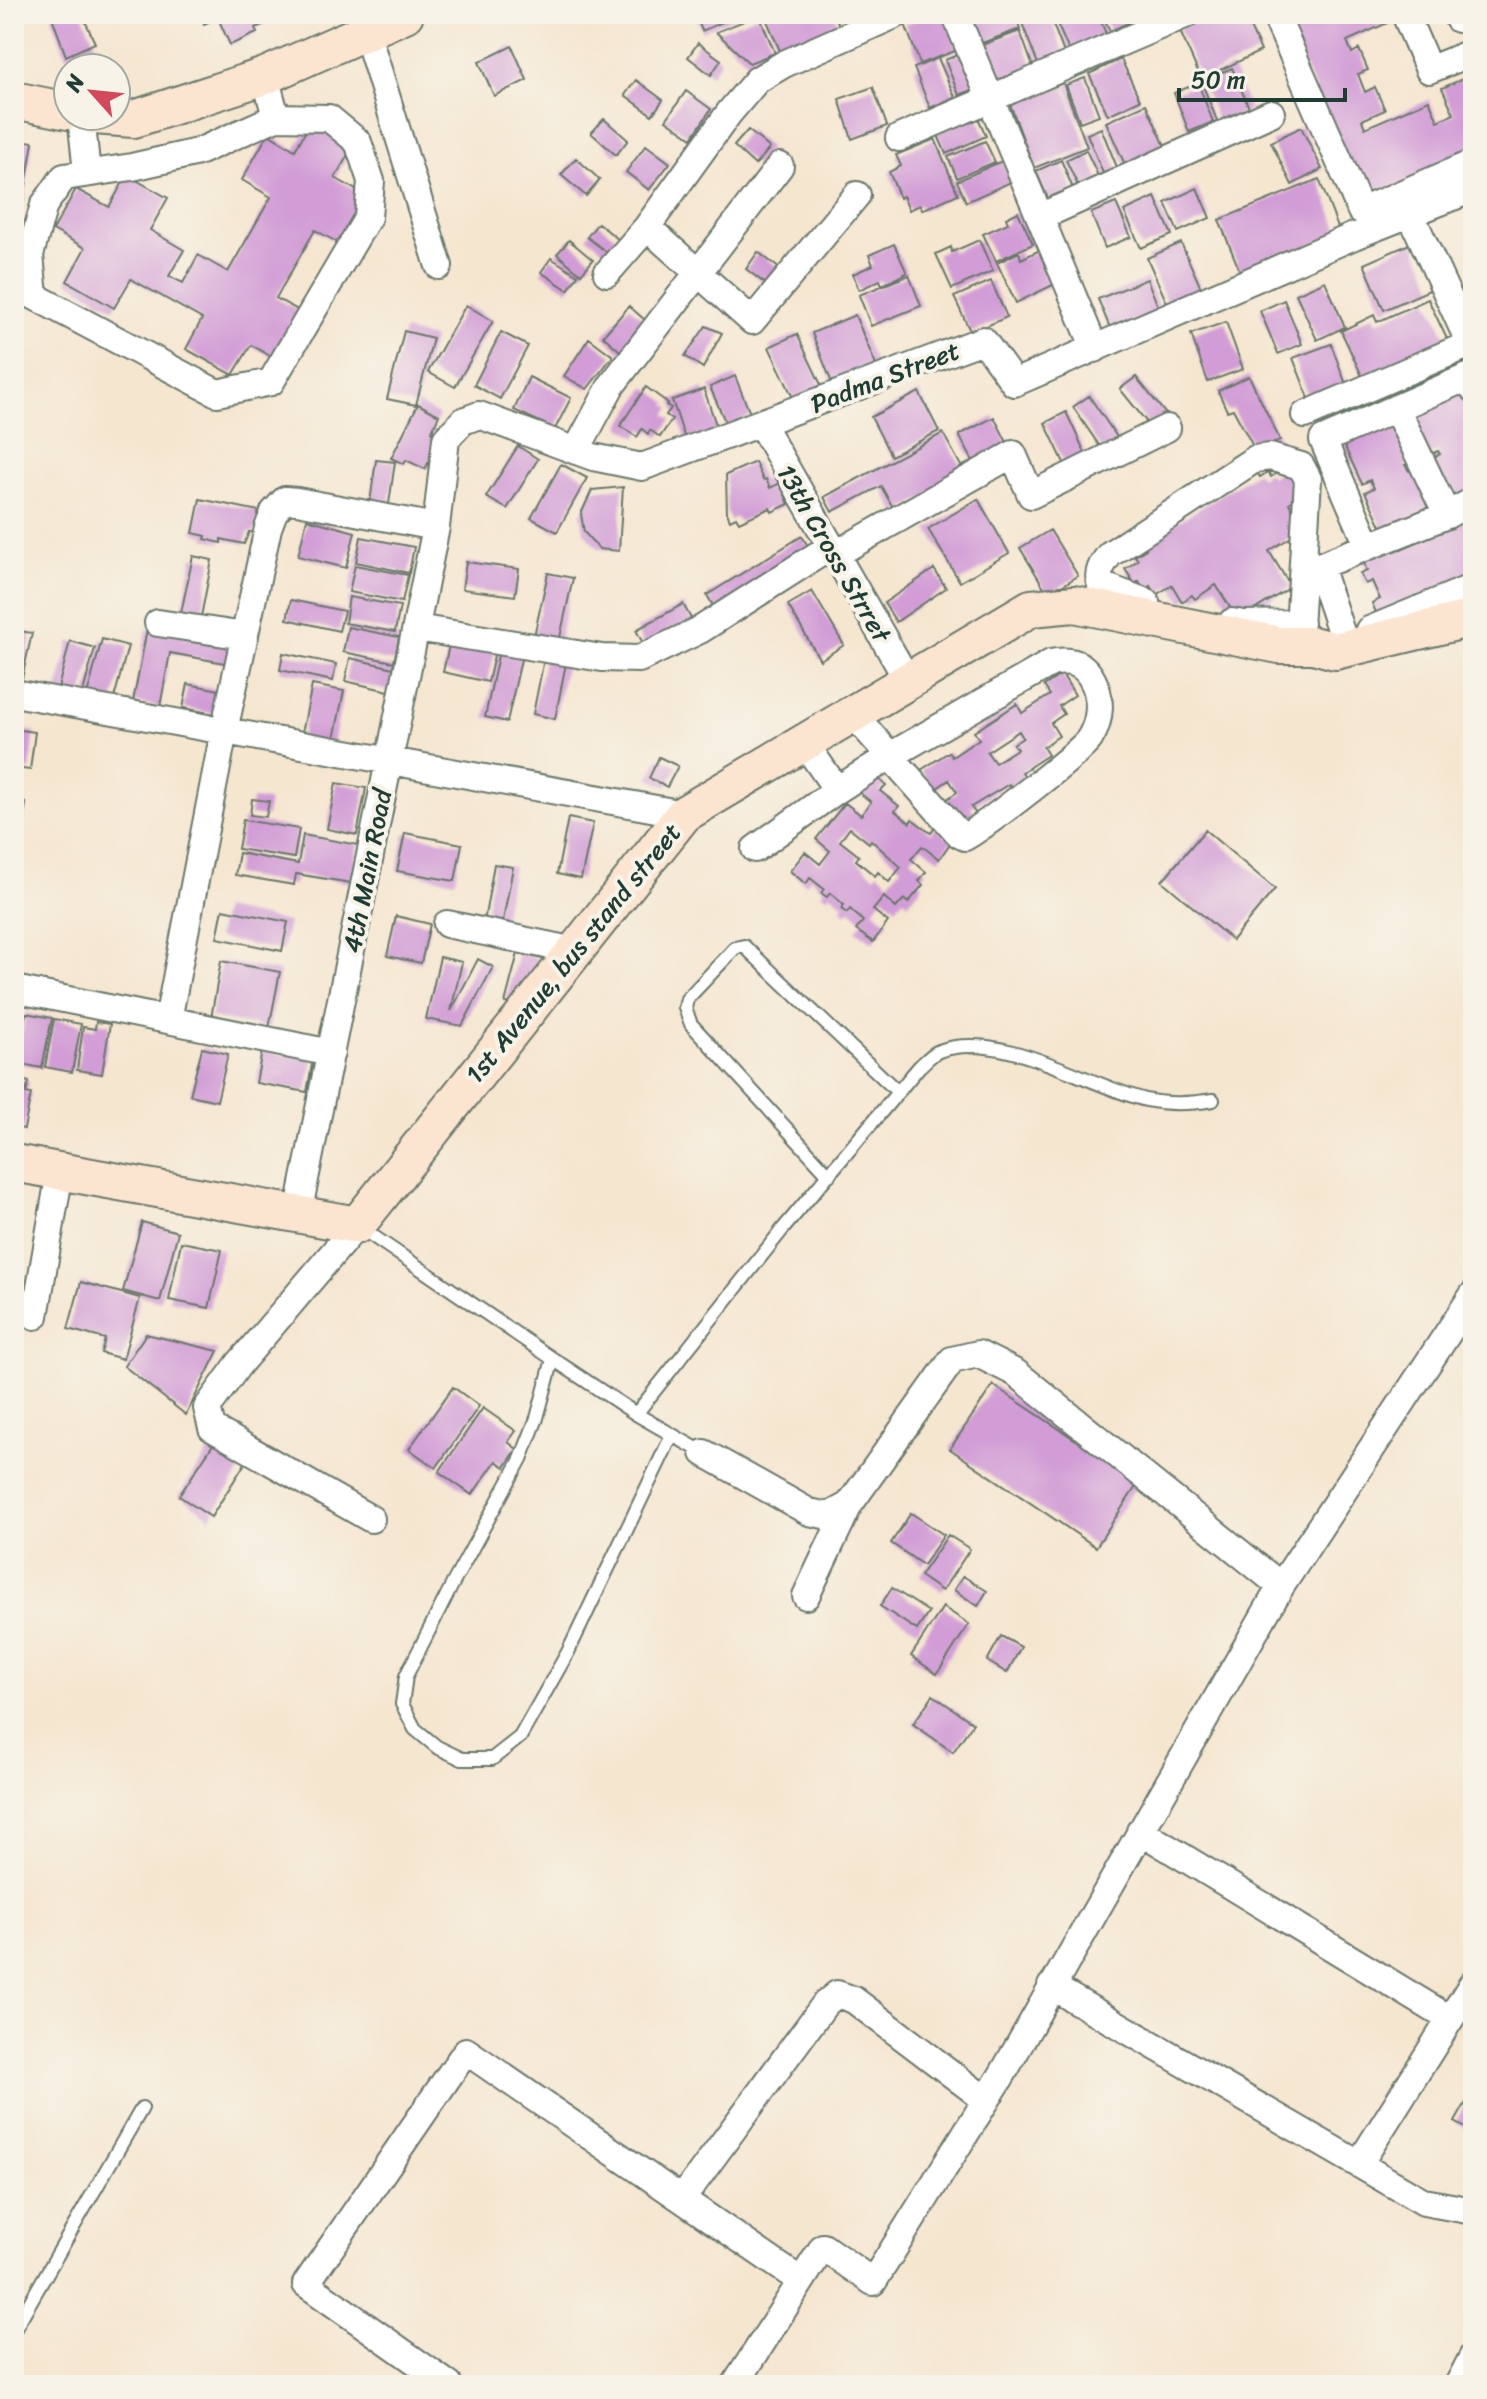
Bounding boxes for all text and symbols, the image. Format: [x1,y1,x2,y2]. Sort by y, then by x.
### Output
north arrow [52,52,132,132]
scale bar [1179,52,1345,102]
text: 50 m [1191,59,1246,101]
text: N [53,67,96,100]
street label: Padma Street [803,327,967,427]
street label: 13th Cross Strret [764,455,905,652]
street label: 4th Main Road [329,783,406,957]
street label: 1st Avenue, bus stand street [453,812,693,1094]

